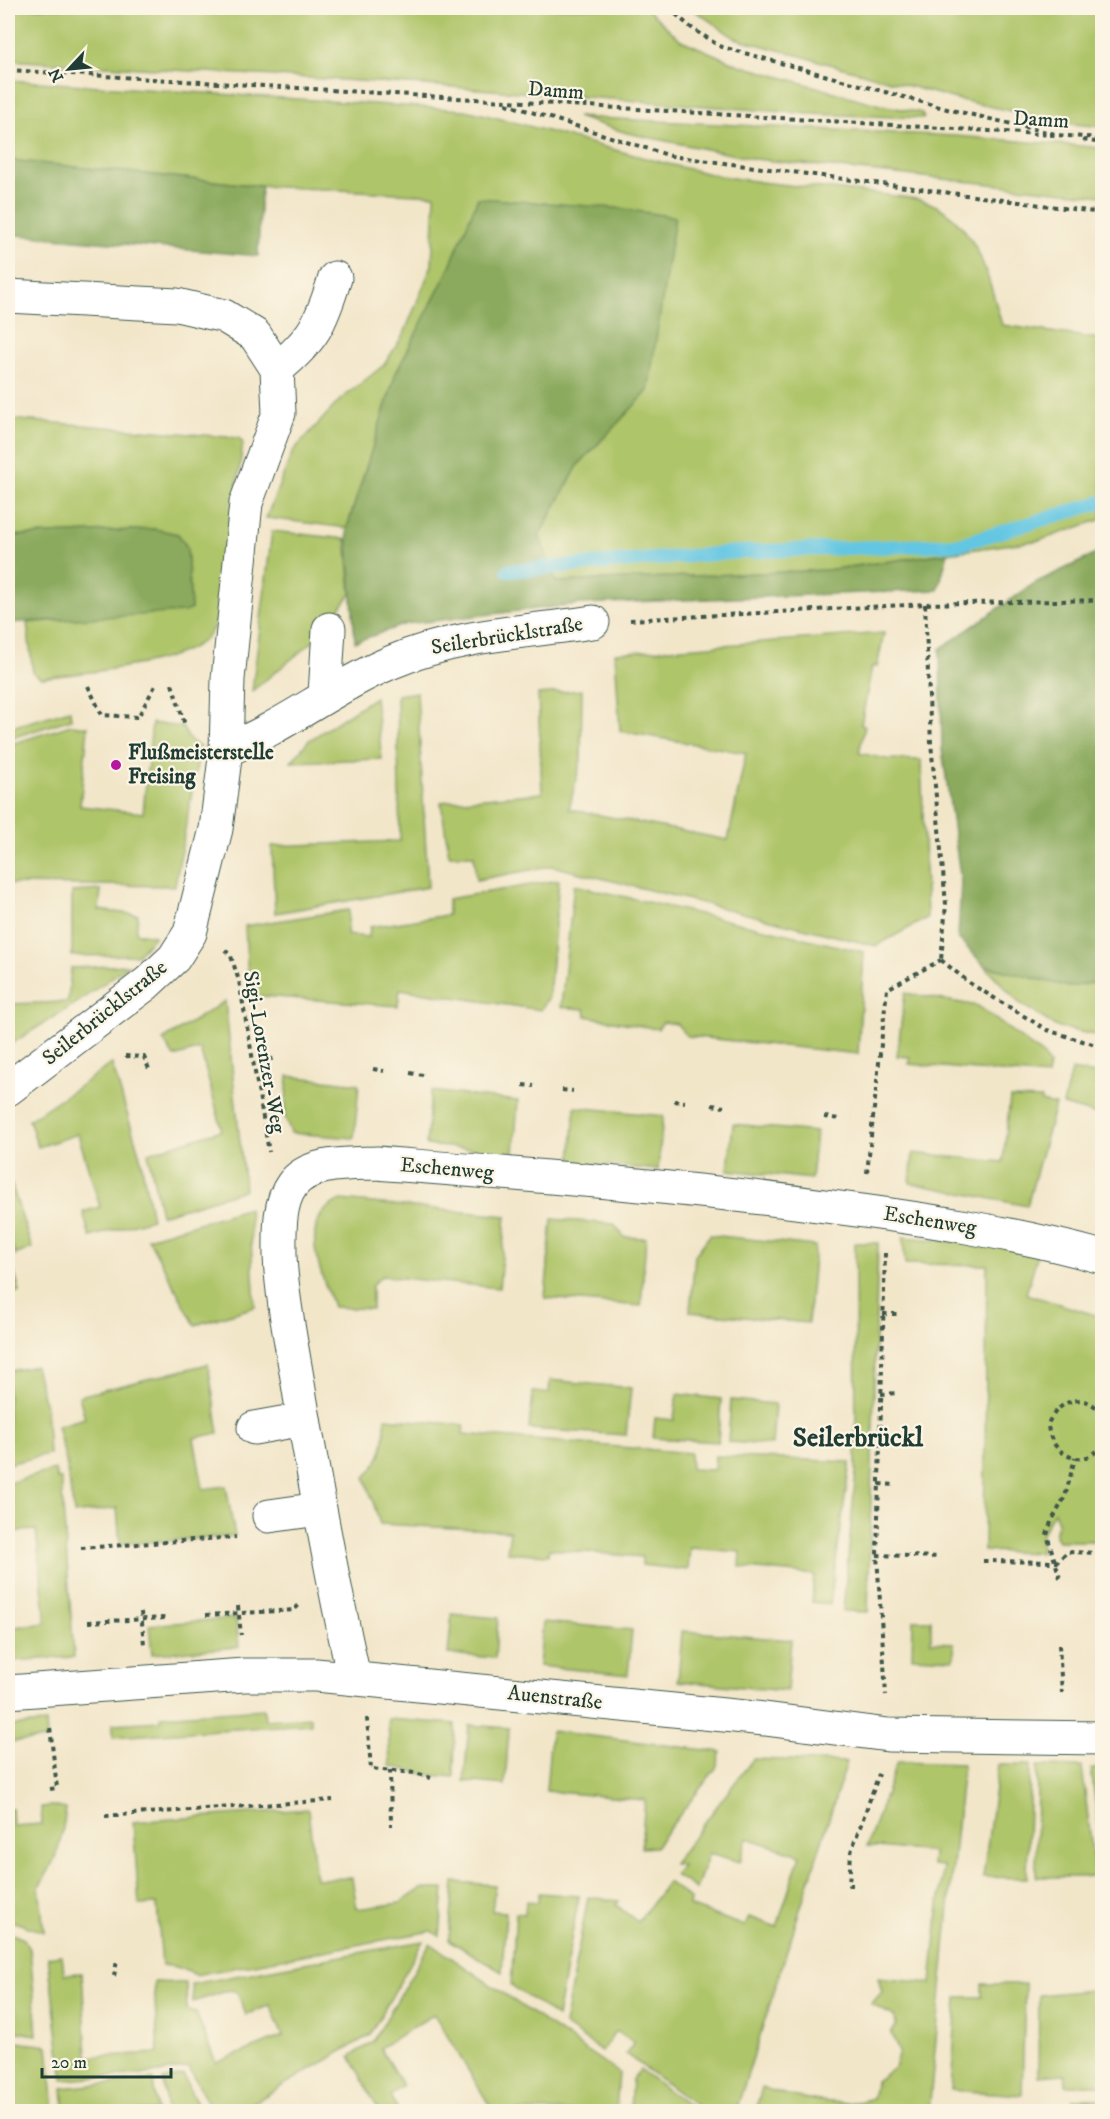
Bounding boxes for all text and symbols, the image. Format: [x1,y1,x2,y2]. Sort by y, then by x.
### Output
north arrow [39,39,99,99]
text: N [45,65,68,85]
street label: Damm [527,76,585,106]
street label: Damm [1012,106,1070,134]
street label: Seilerbrücklstraße [429,611,585,661]
place label: Flußmeisterstelle Freising [128,740,274,790]
marker: Flußmeisterstelle Freising [109,758,123,772]
street label: Seilerbrücklstraße [37,955,173,1071]
street label: Sigi-Lorenzer-Weg [237,969,291,1136]
street label: Eschenweg [399,1152,496,1186]
street label: Eschenweg [882,1201,979,1241]
district label: Seilerbrückl [793,1421,924,1455]
street label: Auenstraße [506,1680,604,1716]
scale bar [42,2041,171,2079]
text: 20 m [51,2052,87,2074]

